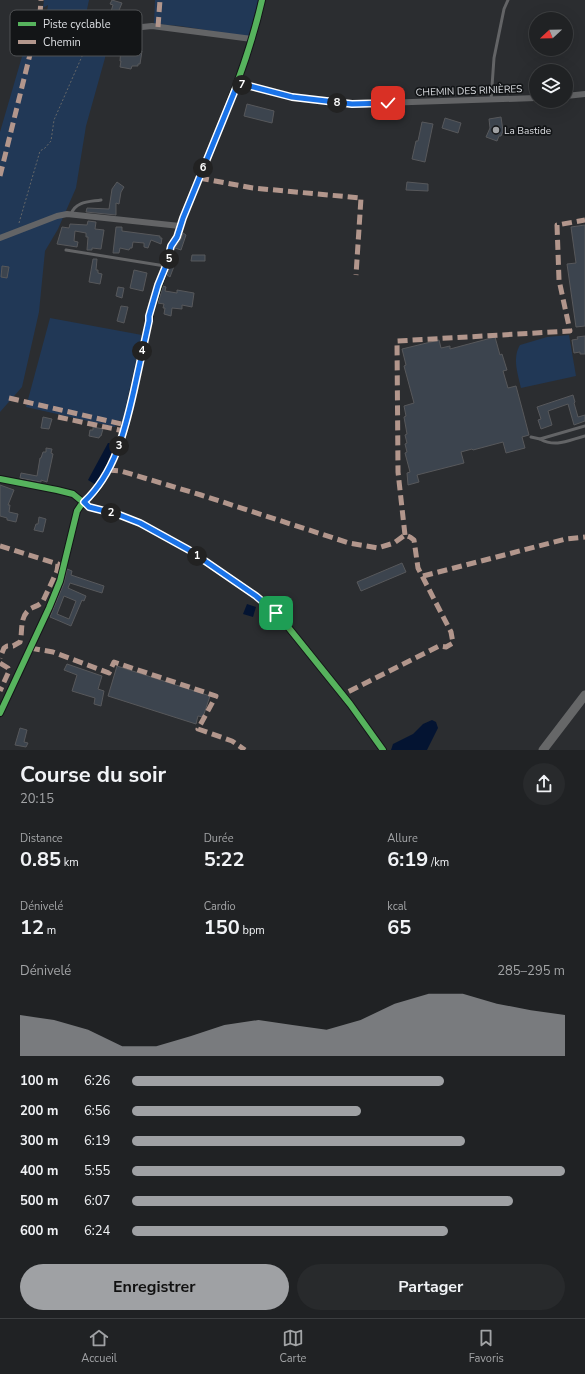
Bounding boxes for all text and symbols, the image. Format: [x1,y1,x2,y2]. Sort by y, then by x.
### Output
legend [10,10,142,56]
north arrow [529,12,573,56]
map controls [529,12,573,108]
text: Piste cyclable [43,17,111,32]
text: Chemin [43,35,81,50]
button: layers [529,64,573,108]
pin: 7 [232,75,252,95]
text: 7 [239,77,245,92]
street label: CHEMIN DES RINIÈRES [415,82,523,100]
pin [371,86,405,120]
icon: check [377,92,399,114]
pin: 8 [327,93,347,113]
text: 8 [334,95,340,110]
place label: La Bastide [504,124,551,138]
marker: La Bastide [491,125,501,135]
pin: 6 [193,158,213,178]
text: 6 [200,160,206,175]
pin: 5 [159,249,179,269]
text: 5 [166,251,172,266]
pin: 4 [132,341,152,361]
text: 4 [139,343,145,358]
pin: 3 [109,436,129,456]
text: 3 [116,438,122,453]
pin: 2 [101,503,121,523]
text: 2 [108,505,114,520]
pin: 1 [187,546,207,566]
text: 1 [194,548,200,563]
pin [259,596,293,630]
icon: arrive [265,602,287,624]
text: Course du soir [20,760,166,790]
button: share [523,763,565,805]
text: 20:15 [20,790,54,808]
text: Distance [20,831,63,846]
text: Durée [204,831,234,846]
text: Allure [387,831,418,846]
text: 0.85 [20,846,61,873]
text: 5:22 [204,846,245,873]
text: 6:19 [387,846,428,873]
text: km [61,855,79,870]
text: /km [428,855,449,870]
text: Dénivelé [20,899,63,914]
text: Cardio [204,899,236,914]
text: kcal [387,899,407,914]
text: 12 [20,914,44,941]
text: 150 [204,914,240,941]
text: 65 [387,914,411,941]
text: m [44,923,56,938]
text: bpm [240,923,265,938]
text: Dénivelé [20,962,71,980]
text: 285–295 m [497,962,565,980]
text: 100 m [20,1072,58,1090]
text: 6:26 [84,1072,110,1090]
text: 200 m [20,1102,58,1120]
text: 6:56 [84,1102,110,1120]
text: 300 m [20,1132,58,1150]
text: 6:19 [84,1132,110,1150]
text: 400 m [20,1162,58,1180]
text: 5:55 [84,1162,110,1180]
text: 500 m [20,1192,58,1210]
text: 6:07 [84,1192,110,1210]
text: 600 m [20,1222,58,1240]
text: 6:24 [84,1222,110,1240]
button: Enregistrer [20,1264,289,1310]
button: Partager [297,1264,565,1310]
tab: Accueil [81,1327,117,1366]
tab: Carte [279,1327,306,1366]
tab: Favoris [469,1327,504,1366]

